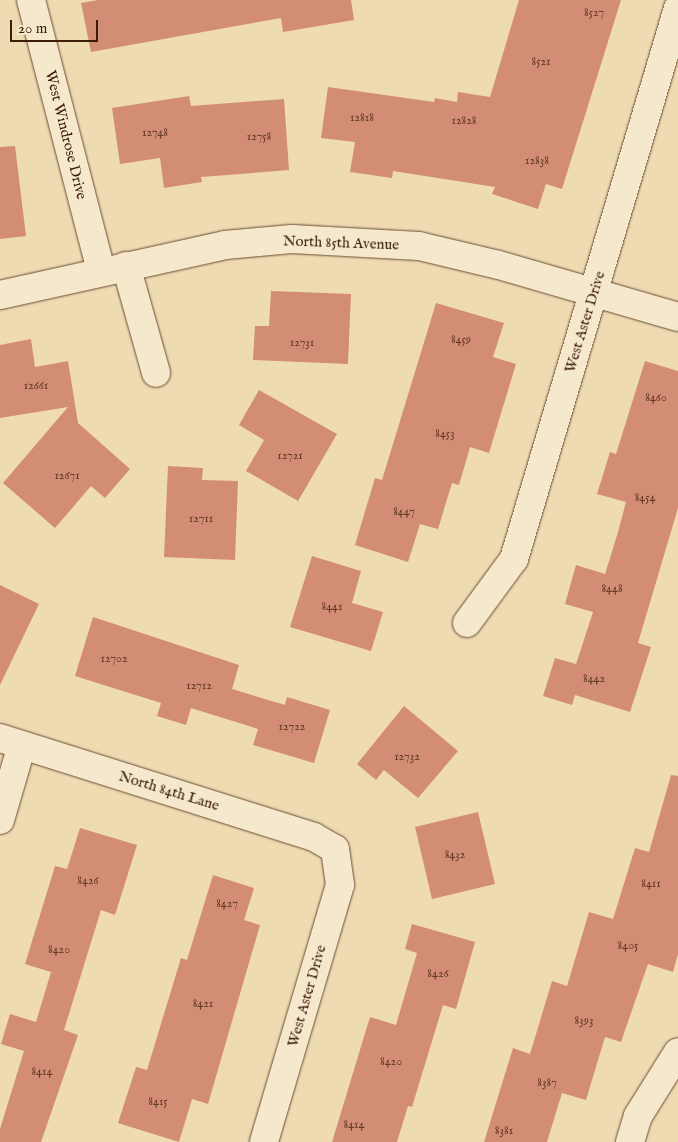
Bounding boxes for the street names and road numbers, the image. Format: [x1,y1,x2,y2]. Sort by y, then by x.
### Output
street label: West Windrose Drive [41,69,91,201]
street label: North 85th Avenue [283,232,399,254]
street label: West Aster Drive [561,269,609,375]
street label: North 84th Lane [117,767,221,815]
street label: West Aster Drive [284,943,330,1049]

